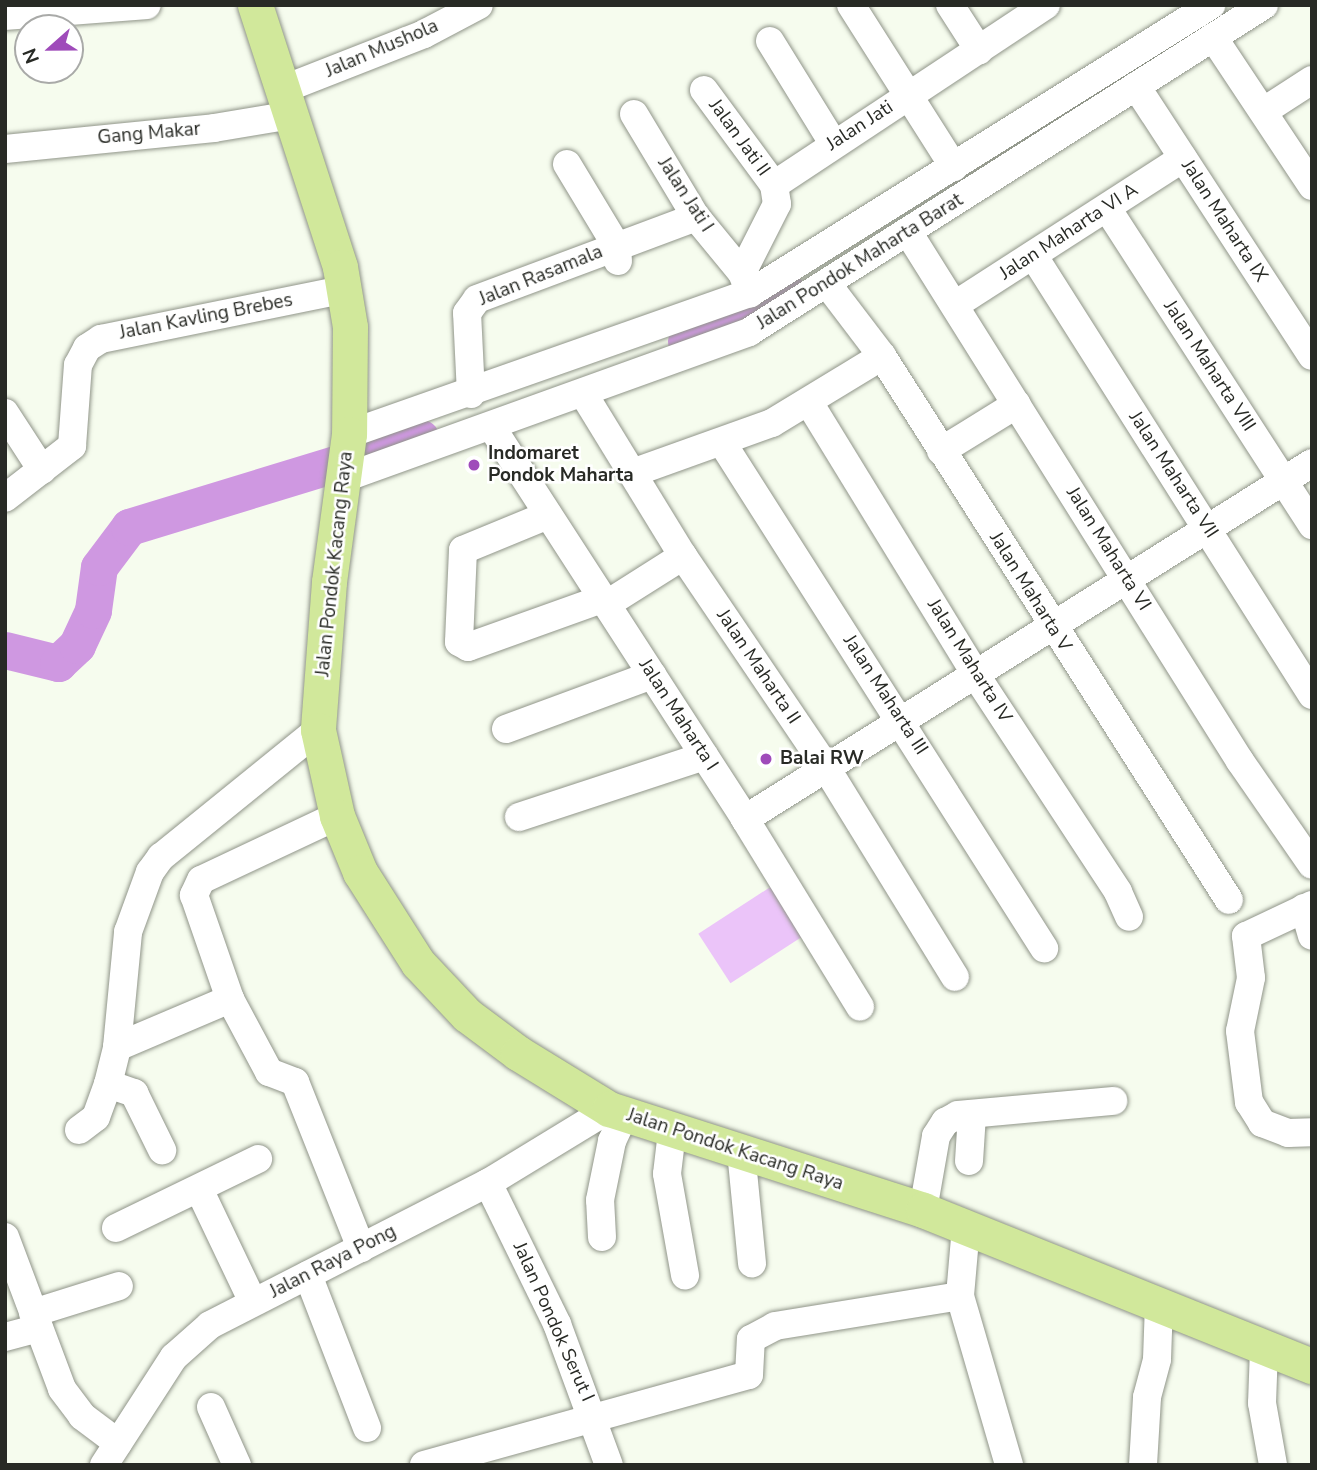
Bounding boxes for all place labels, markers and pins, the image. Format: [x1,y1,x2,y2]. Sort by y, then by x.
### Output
place label: Indomaret Pondok Maharta [488,443,634,487]
marker: Indomaret Pondok Maharta [466,457,482,473]
place label: Balai RW [780,748,864,770]
marker: Balai RW [758,751,774,767]

